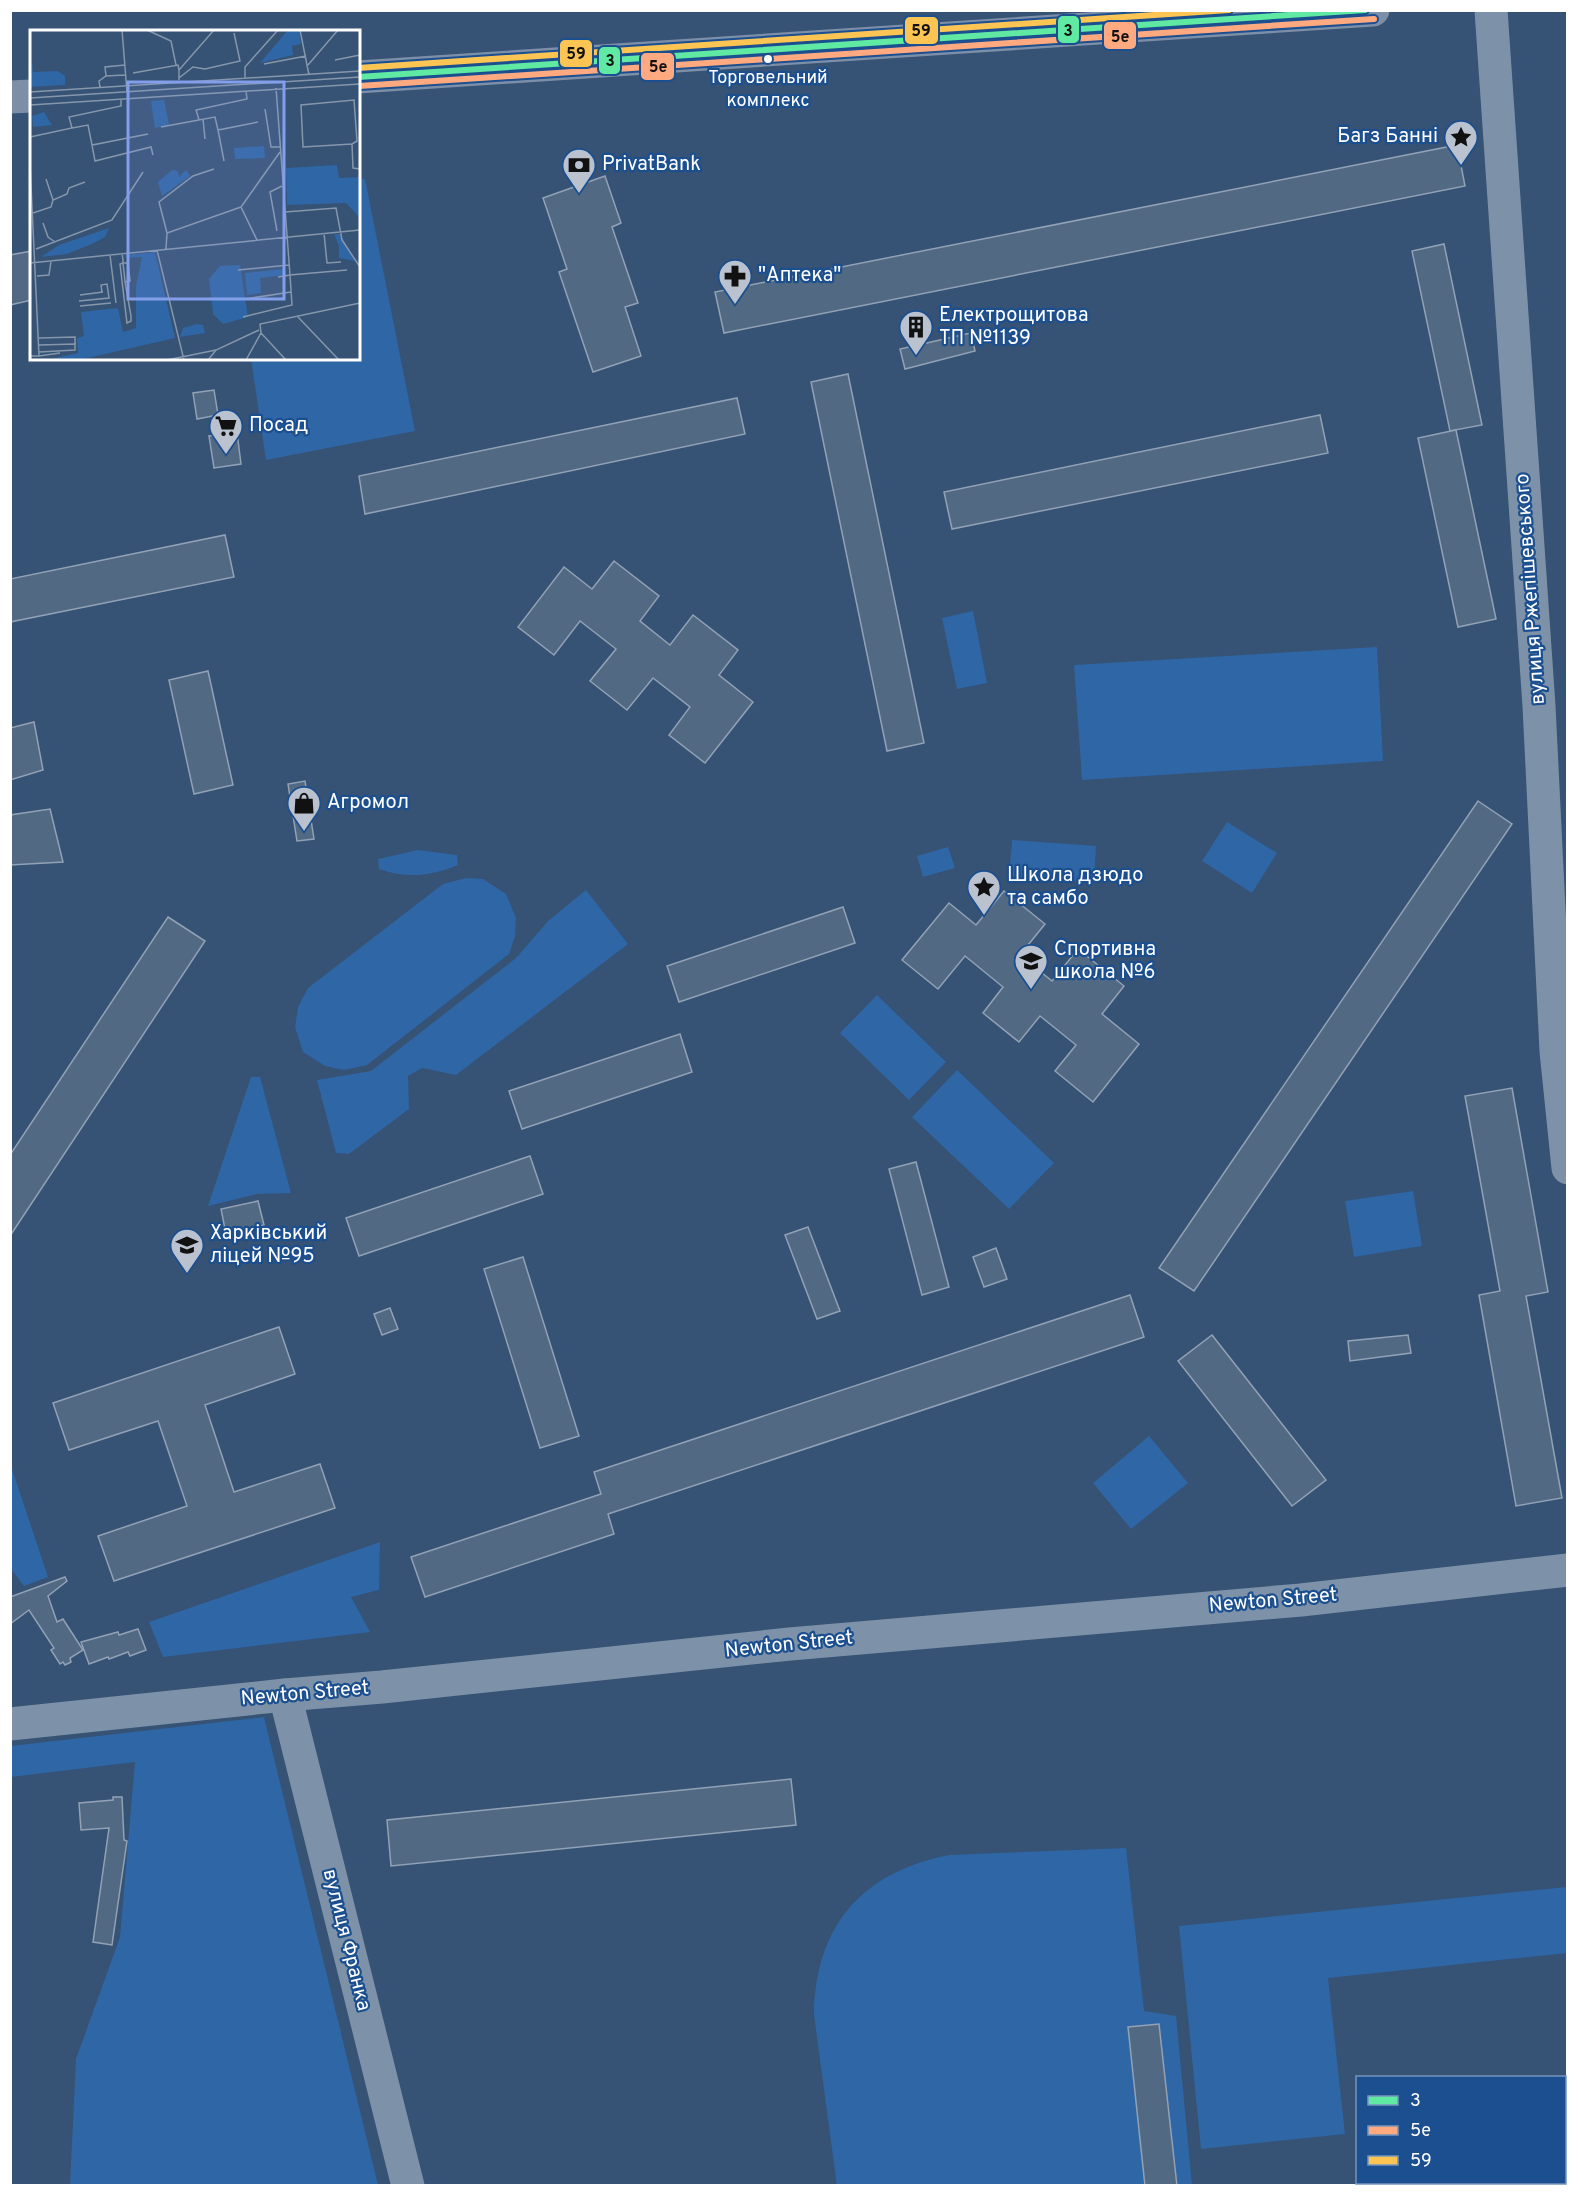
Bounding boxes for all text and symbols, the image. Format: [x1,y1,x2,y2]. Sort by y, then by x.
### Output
line badge: 3 [1057,15,1080,44]
line badge: 59 [904,16,939,45]
line badge: 5е [1103,21,1137,50]
text: 59 [911,22,931,42]
text: 3 [1063,22,1073,42]
text: 5е [1111,28,1129,48]
inset map [30,30,360,360]
line badge: 59 [559,39,593,68]
text: 59 [566,45,586,65]
line badge: 3 [598,46,621,75]
text: 3 [605,52,615,72]
line badge: 5е [640,52,675,81]
marker: Торговельний комплекс [762,53,774,65]
text: 5е [649,58,667,78]
place label: Торговельний комплекс [708,67,828,113]
place icon: Багз Банні [1443,119,1479,166]
place label: Багз Банні [1337,124,1438,150]
bank icon: PrivatBank [561,147,597,194]
place label: PrivatBank [602,152,701,178]
pharmacy icon: "Аптека" [717,258,753,305]
place label: "Аптека" [758,263,841,289]
place label: Електрощитова ТП №1139 [939,303,1089,352]
building icon: Електрощитова ТП №1139 [898,309,934,356]
supermarket icon: Посад [208,408,244,455]
place label: Посад [249,413,308,439]
street label: вулиця Ржепішевського [1510,473,1552,705]
shop icon: Агромол [286,785,322,832]
place label: Агромол [327,790,409,816]
place label: Школа дзюдо та самбо [1007,863,1143,912]
place icon: Школа дзюдо та самбо [966,869,1002,916]
place label: Спортивна школа №6 [1054,937,1156,986]
school or university icon: Спортивна школа №6 [1013,943,1049,990]
place label: Харківський ліцей №95 [210,1221,327,1270]
school or university icon: Харківський ліцей №95 [169,1227,205,1274]
street label: Newton Street [1208,1582,1338,1620]
street label: Newton Street [724,1625,854,1665]
street label: Newton Street [240,1675,370,1713]
street label: вулиця Франка [316,1866,376,2014]
legend [1356,2076,1566,2184]
text: 3 [1410,2090,1421,2113]
text: 5е [1410,2120,1431,2143]
text: 59 [1410,2150,1432,2173]

